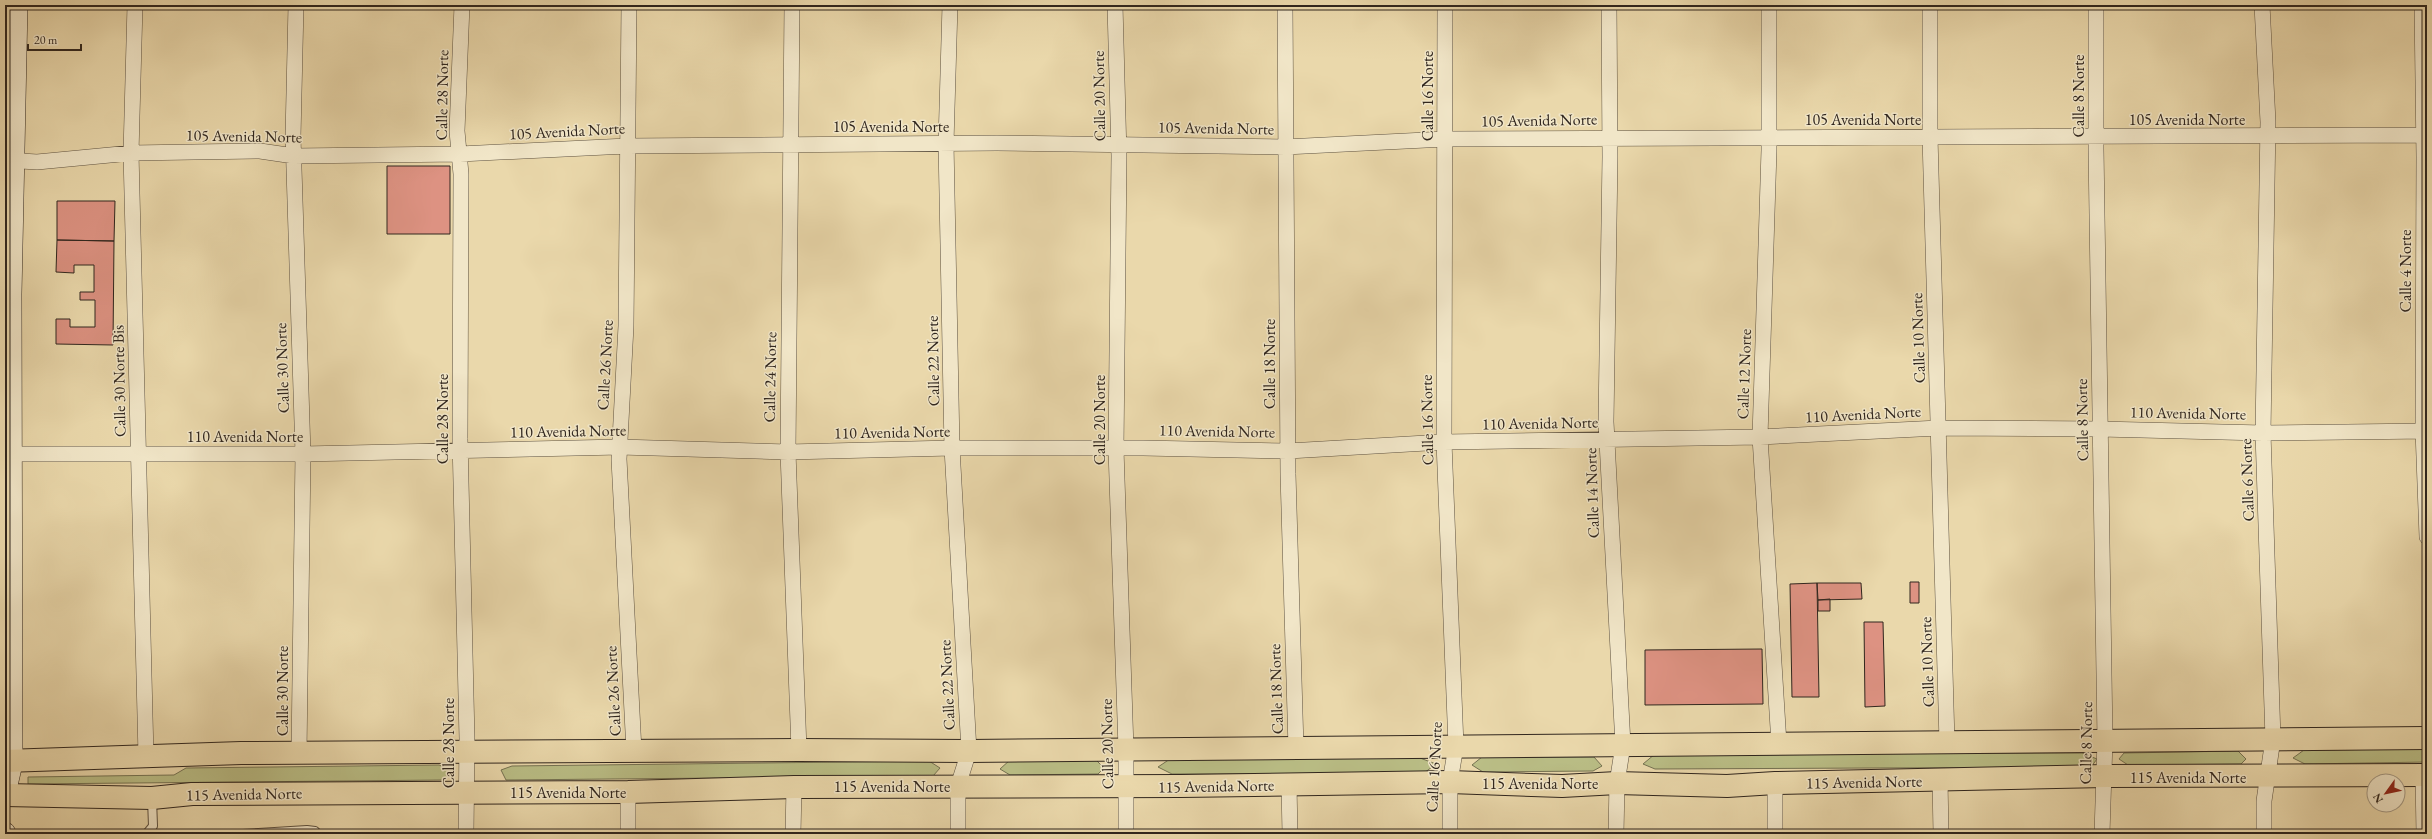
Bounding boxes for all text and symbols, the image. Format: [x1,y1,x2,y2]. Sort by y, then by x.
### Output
scale bar [28,26,81,52]
text: 20 m [34,32,58,48]
street label: Calle 28 Norte [431,50,453,140]
street label: Calle 20 Norte [1088,51,1110,141]
street label: Calle 16 Norte [1417,51,1438,141]
street label: Calle 8 Norte [2068,55,2089,137]
street label: 105 Avenida Norte [1481,108,1597,132]
street label: 105 Avenida Norte [1805,109,1921,130]
street label: 105 Avenida Norte [2129,109,2245,130]
street label: 105 Avenida Norte [833,116,949,137]
street label: 105 Avenida Norte [1158,116,1274,140]
street label: 105 Avenida Norte [508,117,626,145]
street label: 105 Avenida Norte [186,124,302,148]
street label: Calle 4 Norte [2395,230,2416,312]
street label: Calle 10 Norte [1906,292,1930,384]
street label: Calle 22 Norte [922,316,944,406]
street label: Calle 26 Norte [592,319,618,411]
street label: Calle 18 Norte [1259,319,1280,409]
street label: Calle 30 Norte [270,322,294,414]
street label: Calle 30 Norte Bis [108,325,130,437]
street label: Calle 12 Norte [1732,328,1756,420]
street label: Calle 24 Norte [759,332,781,422]
street label: Calle 28 Norte [432,374,453,464]
street label: Calle 20 Norte [1089,375,1110,465]
street label: Calle 16 Norte [1416,375,1438,465]
street label: Calle 8 Norte [2071,378,2093,462]
street label: 110 Avenida Norte [1804,400,1922,428]
street label: 110 Avenida Norte [2130,401,2246,425]
street label: 110 Avenida Norte [1482,411,1598,435]
street label: 110 Avenida Norte [510,419,626,443]
street label: 110 Avenida Norte [1159,419,1275,443]
street label: 110 Avenida Norte [834,420,950,444]
street label: 110 Avenida Norte [187,426,303,447]
street label: Calle 6 Norte [2235,438,2259,522]
street label: Calle 14 Norte [1580,447,1604,539]
street label: Calle 10 Norte [1915,616,1939,708]
street label: Calle 22 Norte [934,639,960,731]
street label: Calle 18 Norte [1264,643,1288,735]
street label: Calle 26 Norte [600,645,626,737]
street label: Calle 30 Norte [272,646,293,736]
street label: Calle 28 Norte [438,698,459,788]
street label: Calle 20 Norte [1096,699,1118,789]
street label: Calle 8 Norte [2075,701,2097,785]
street label: Calle 16 Norte [1421,721,1447,813]
street label: 115 Avenida Norte [2130,767,2246,788]
street label: 115 Avenida Norte [1806,770,1922,794]
street label: 115 Avenida Norte [1482,773,1598,794]
north arrow [2366,773,2406,813]
street label: 115 Avenida Norte [1158,774,1274,798]
street label: 115 Avenida Norte [834,776,950,797]
street label: 115 Avenida Norte [186,782,302,806]
street label: 115 Avenida Norte [510,782,626,803]
text: N [2369,791,2386,806]

